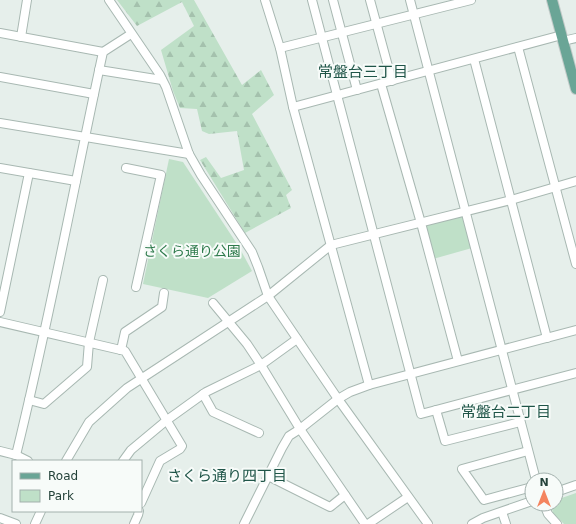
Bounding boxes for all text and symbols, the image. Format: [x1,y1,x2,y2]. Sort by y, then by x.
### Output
district label: 常盤台三丁目 [318,63,408,81]
park label: さくら通り公園 [143,243,241,259]
district label: 常盤台二丁目 [461,403,551,421]
legend [12,460,142,512]
district label: さくら通り四丁目 [167,467,287,485]
text: Road [48,469,78,483]
north arrow [524,472,564,512]
text: N [539,476,549,489]
text: Park [48,489,74,503]

